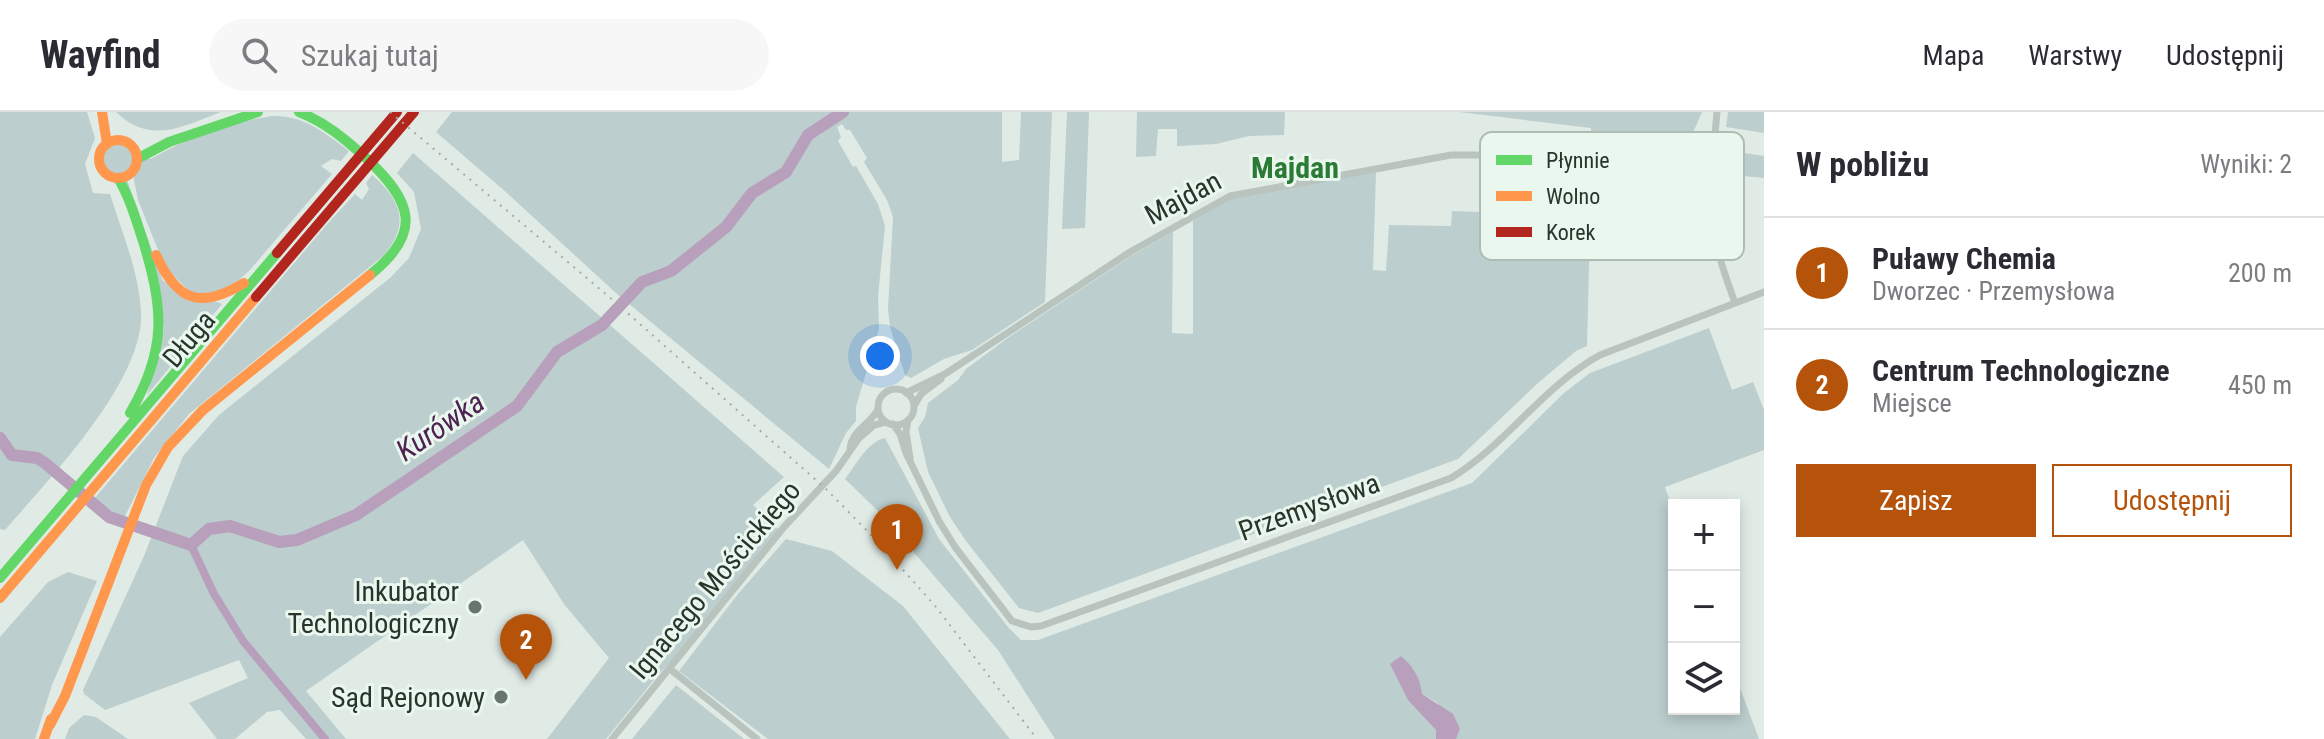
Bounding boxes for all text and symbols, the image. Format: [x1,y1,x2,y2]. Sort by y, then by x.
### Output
search box [209,19,769,91]
text: Wayfind [40,33,161,77]
icon: search [237,33,281,77]
text: Szukaj tutaj [301,38,439,73]
text: Mapa [1923,39,1984,72]
text: Warstwy [2028,39,2122,72]
text: Udostępnij [2166,39,2284,72]
legend [1480,132,1744,260]
text: W pobliżu [1796,144,1929,184]
text: Płynnie [1546,148,1610,173]
text: Wyniki: 2 [2200,149,2292,179]
district label: Majdan [1251,150,1339,185]
street label: Majdan [1139,164,1227,232]
text: Wolno [1546,184,1600,209]
text: Korek [1546,220,1596,245]
text: Puławy Chemia [1872,241,2056,276]
text: 1 [1815,258,1829,288]
text: 200 m [2228,258,2292,288]
text: Dworzec · Przemysłowa [1872,276,2115,306]
street label: Długa [156,304,222,374]
your location [860,336,900,376]
text: Centrum Technologiczne [1872,353,2170,388]
text: 2 [1815,370,1829,400]
text: 450 m [2228,370,2292,400]
water label: Kurówka [389,384,491,468]
text: Miejsce [1872,388,1952,418]
button: Zapisz [1796,464,2036,537]
button: Udostępnij [2052,464,2292,537]
street label: Przemysłowa [1234,466,1384,548]
street label: Ignacego Mościckiego [623,474,807,686]
map controls [1668,499,1740,715]
button: + [1668,499,1740,571]
pin: 1 [871,504,923,570]
button: − [1668,571,1740,643]
place label: Inkubator Technologiczny [287,575,459,640]
marker: Inkubator Technologiczny [466,598,484,616]
pin: 2 [500,614,552,680]
button: layers [1668,643,1740,715]
place label: Sąd Rejonowy [331,681,485,714]
marker: Sąd Rejonowy [492,688,510,706]

